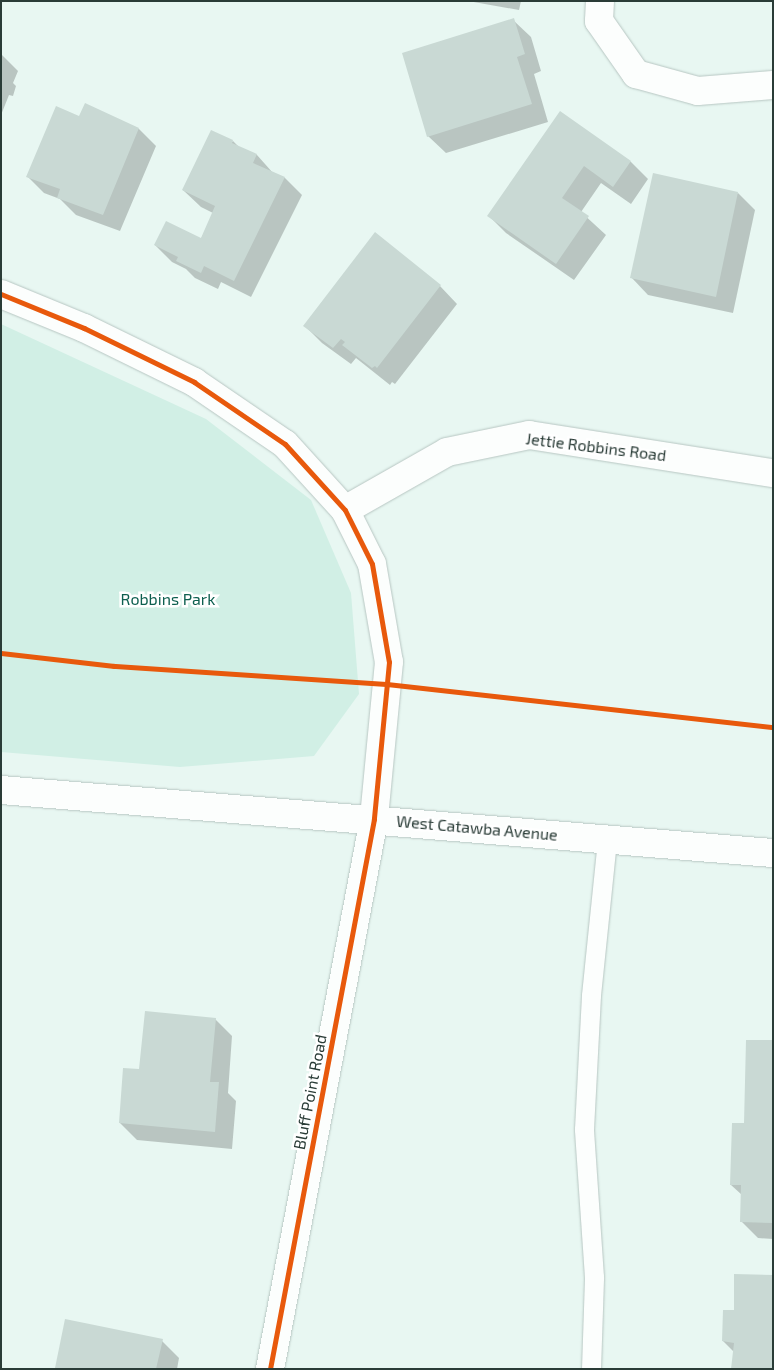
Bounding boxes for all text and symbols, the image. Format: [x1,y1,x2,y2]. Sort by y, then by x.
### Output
street label: Jettie Robbins Road [525,429,667,465]
park label: Robbins Park [121,589,215,609]
street label: West Catawba Avenue [395,811,559,845]
street label: Bluff Point Road [289,1033,331,1151]

